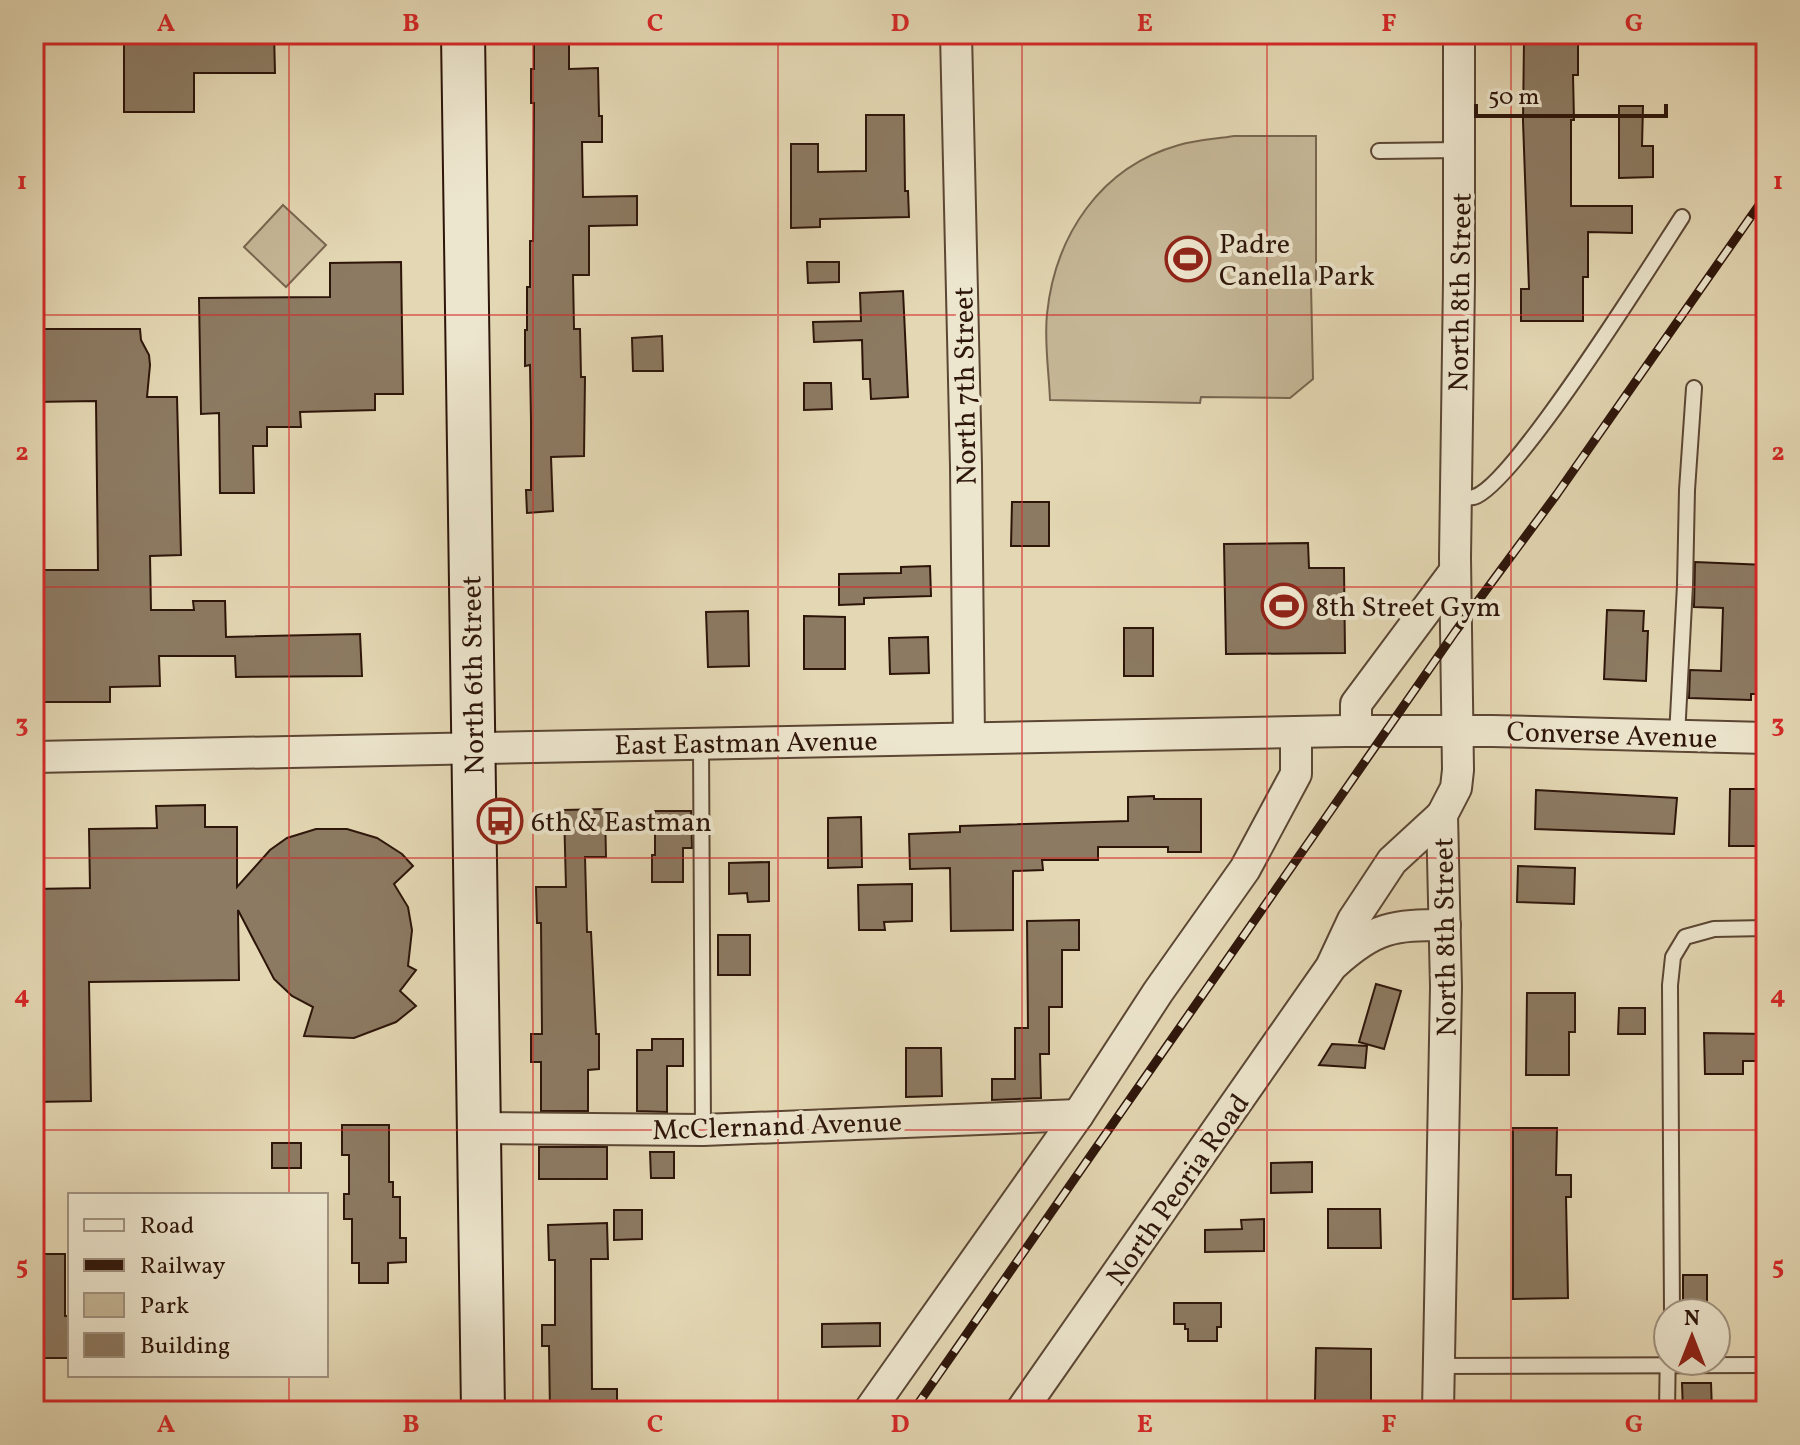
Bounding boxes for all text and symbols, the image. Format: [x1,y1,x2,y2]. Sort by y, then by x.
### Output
text: A [157,6,176,42]
text: B [402,6,420,42]
text: C [647,6,663,42]
text: D [890,6,910,42]
text: E [1137,6,1153,42]
text: F [1381,6,1397,42]
text: G [1625,6,1643,42]
scale bar [1476,68,1666,118]
text: 50 m [1488,81,1540,115]
text: 1 [17,164,27,200]
text: 1 [1773,164,1783,200]
street label: North 8th Street [1440,192,1483,392]
place label: Padre Canella Park [1219,226,1375,297]
sports icon: Padre Canella Park [1164,235,1212,283]
street label: North 7th Street [945,286,988,486]
text: 2 [15,435,29,471]
text: 2 [1771,435,1785,471]
street label: North 6th Street [453,575,496,775]
sports icon: 8th Street Gym [1260,582,1308,630]
place label: 8th Street Gym [1315,589,1501,628]
text: 3 [15,707,29,743]
text: 3 [1771,707,1785,743]
street label: Converse Avenue [1506,713,1718,760]
street label: East Eastman Avenue [614,723,878,766]
bus stop icon: 6th & Eastman [476,797,524,845]
place label: 6th & Eastman [531,804,712,843]
street label: North 8th Street [1425,837,1468,1037]
text: 4 [14,978,30,1014]
text: 4 [1770,978,1786,1014]
street label: North Peoria Road [1098,1087,1260,1294]
street label: McClernand Avenue [651,1104,903,1151]
legend [68,1193,328,1377]
text: Road [140,1210,194,1244]
text: 5 [16,1249,28,1285]
text: 5 [1772,1249,1784,1285]
text: Railway [140,1250,226,1284]
text: Park [140,1290,189,1324]
north arrow [1652,1297,1732,1377]
text: N [1684,1304,1700,1335]
text: Building [140,1330,230,1364]
text: A [157,1407,176,1443]
text: B [402,1407,420,1443]
text: C [647,1407,663,1443]
text: D [890,1407,910,1443]
text: E [1137,1407,1153,1443]
text: F [1381,1407,1397,1443]
text: G [1625,1407,1643,1443]

